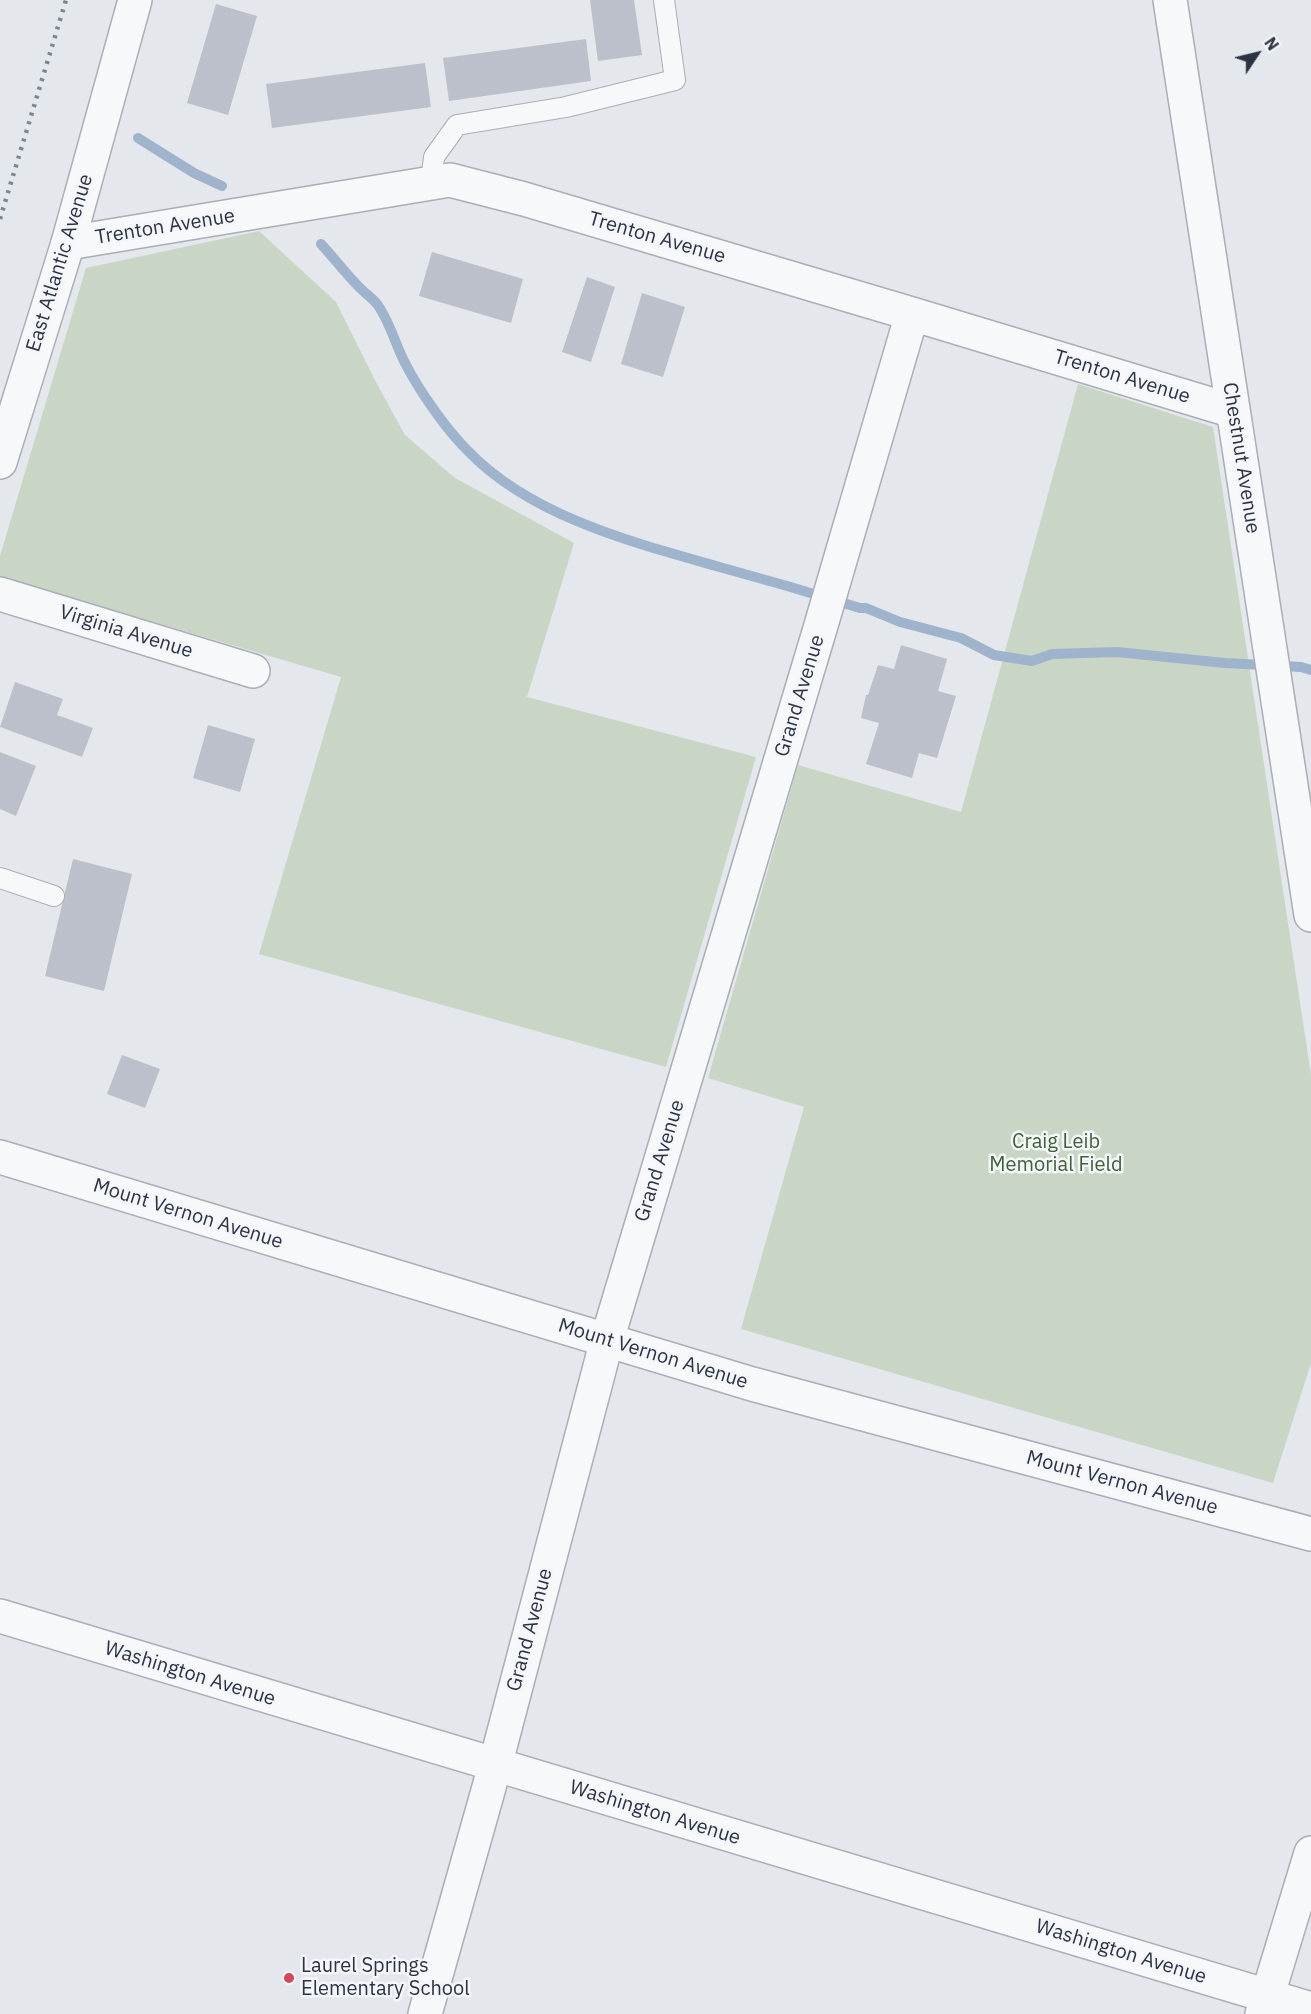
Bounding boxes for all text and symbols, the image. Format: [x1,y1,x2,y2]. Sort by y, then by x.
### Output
north arrow [1227,24,1287,84]
text: N [1260,33,1283,54]
street label: East Atlantic Avenue [22,171,98,355]
street label: Trenton Avenue [93,204,237,250]
street label: Trenton Avenue [586,207,728,269]
street label: Trenton Avenue [1051,345,1193,409]
street label: Chestnut Avenue [1217,381,1265,535]
street label: Virginia Avenue [56,600,196,664]
street label: Grand Avenue [770,632,830,760]
street label: Grand Avenue [630,1097,690,1225]
park label: Craig Leib Memorial Field [989,1130,1123,1177]
street label: Mount Vernon Avenue [90,1174,286,1254]
street label: Mount Vernon Avenue [555,1314,751,1394]
street label: Mount Vernon Avenue [1024,1446,1220,1520]
street label: Grand Avenue [502,1566,558,1694]
street label: Washington Avenue [102,1637,278,1711]
street label: Washington Avenue [567,1776,743,1850]
street label: Washington Avenue [1033,1915,1209,1989]
place label: Laurel Springs Elementary School [301,1954,470,2001]
marker: Laurel Springs Elementary School [282,1971,296,1985]

